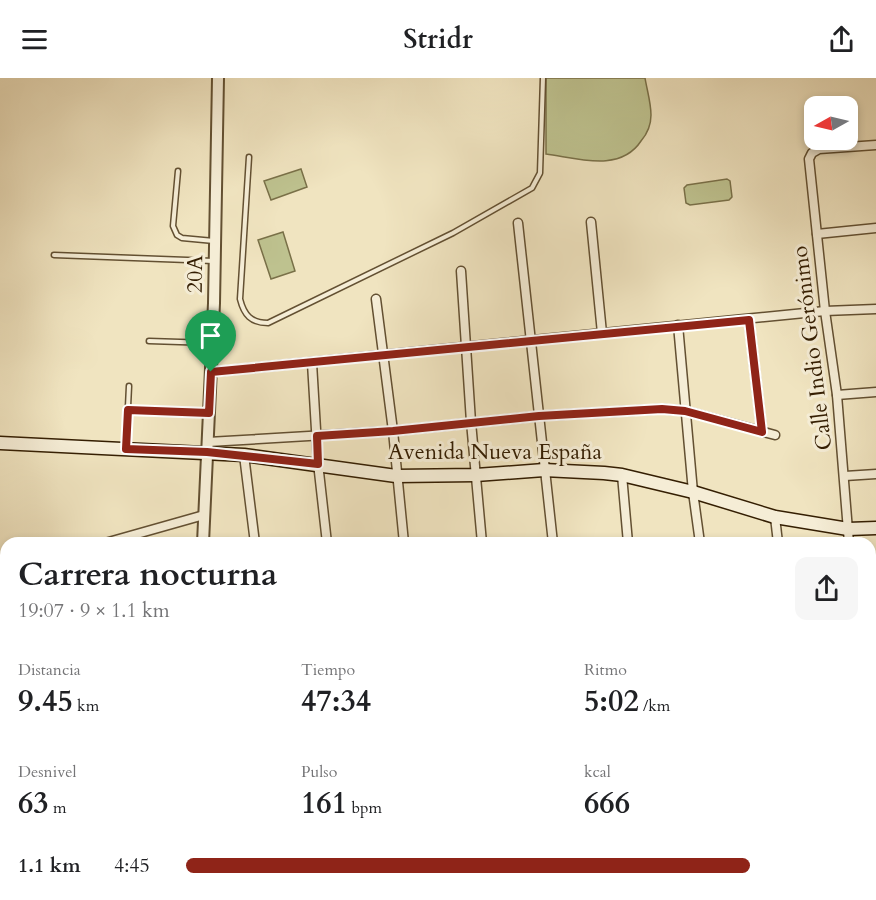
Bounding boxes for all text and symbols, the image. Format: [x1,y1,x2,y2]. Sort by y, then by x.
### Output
text: Stridr [403,21,473,58]
icon: menu [18,23,51,56]
icon: share [825,23,858,56]
north arrow [804,96,858,150]
map controls [804,96,858,150]
street label: Calle Indio Gerónimo [785,244,839,452]
street label: 20A [180,254,210,293]
pin [185,310,236,372]
icon: arrive [194,319,227,352]
street label: Avenida Nueva España [388,437,603,467]
text: Carrera nocturna [18,552,277,597]
button: share [795,557,858,620]
text: 19:07 · 9 × 1.1 km [18,597,170,624]
text: Distancia [18,659,81,681]
text: Tiempo [301,659,355,681]
text: Ritmo [584,659,627,681]
text: 9.45 [18,681,73,722]
text: 47:34 [301,681,371,722]
text: 5:02 [584,681,639,722]
text: km [73,695,99,717]
text: /km [639,695,670,717]
text: Desnivel [18,761,77,783]
text: Pulso [301,761,337,783]
text: kcal [584,761,611,783]
text: 63 [18,783,49,824]
text: 161 [301,783,347,824]
text: 666 [584,783,630,824]
text: m [49,797,67,819]
text: bpm [347,797,382,819]
text: 1.1 km [18,852,81,879]
text: 4:45 [114,852,150,879]

